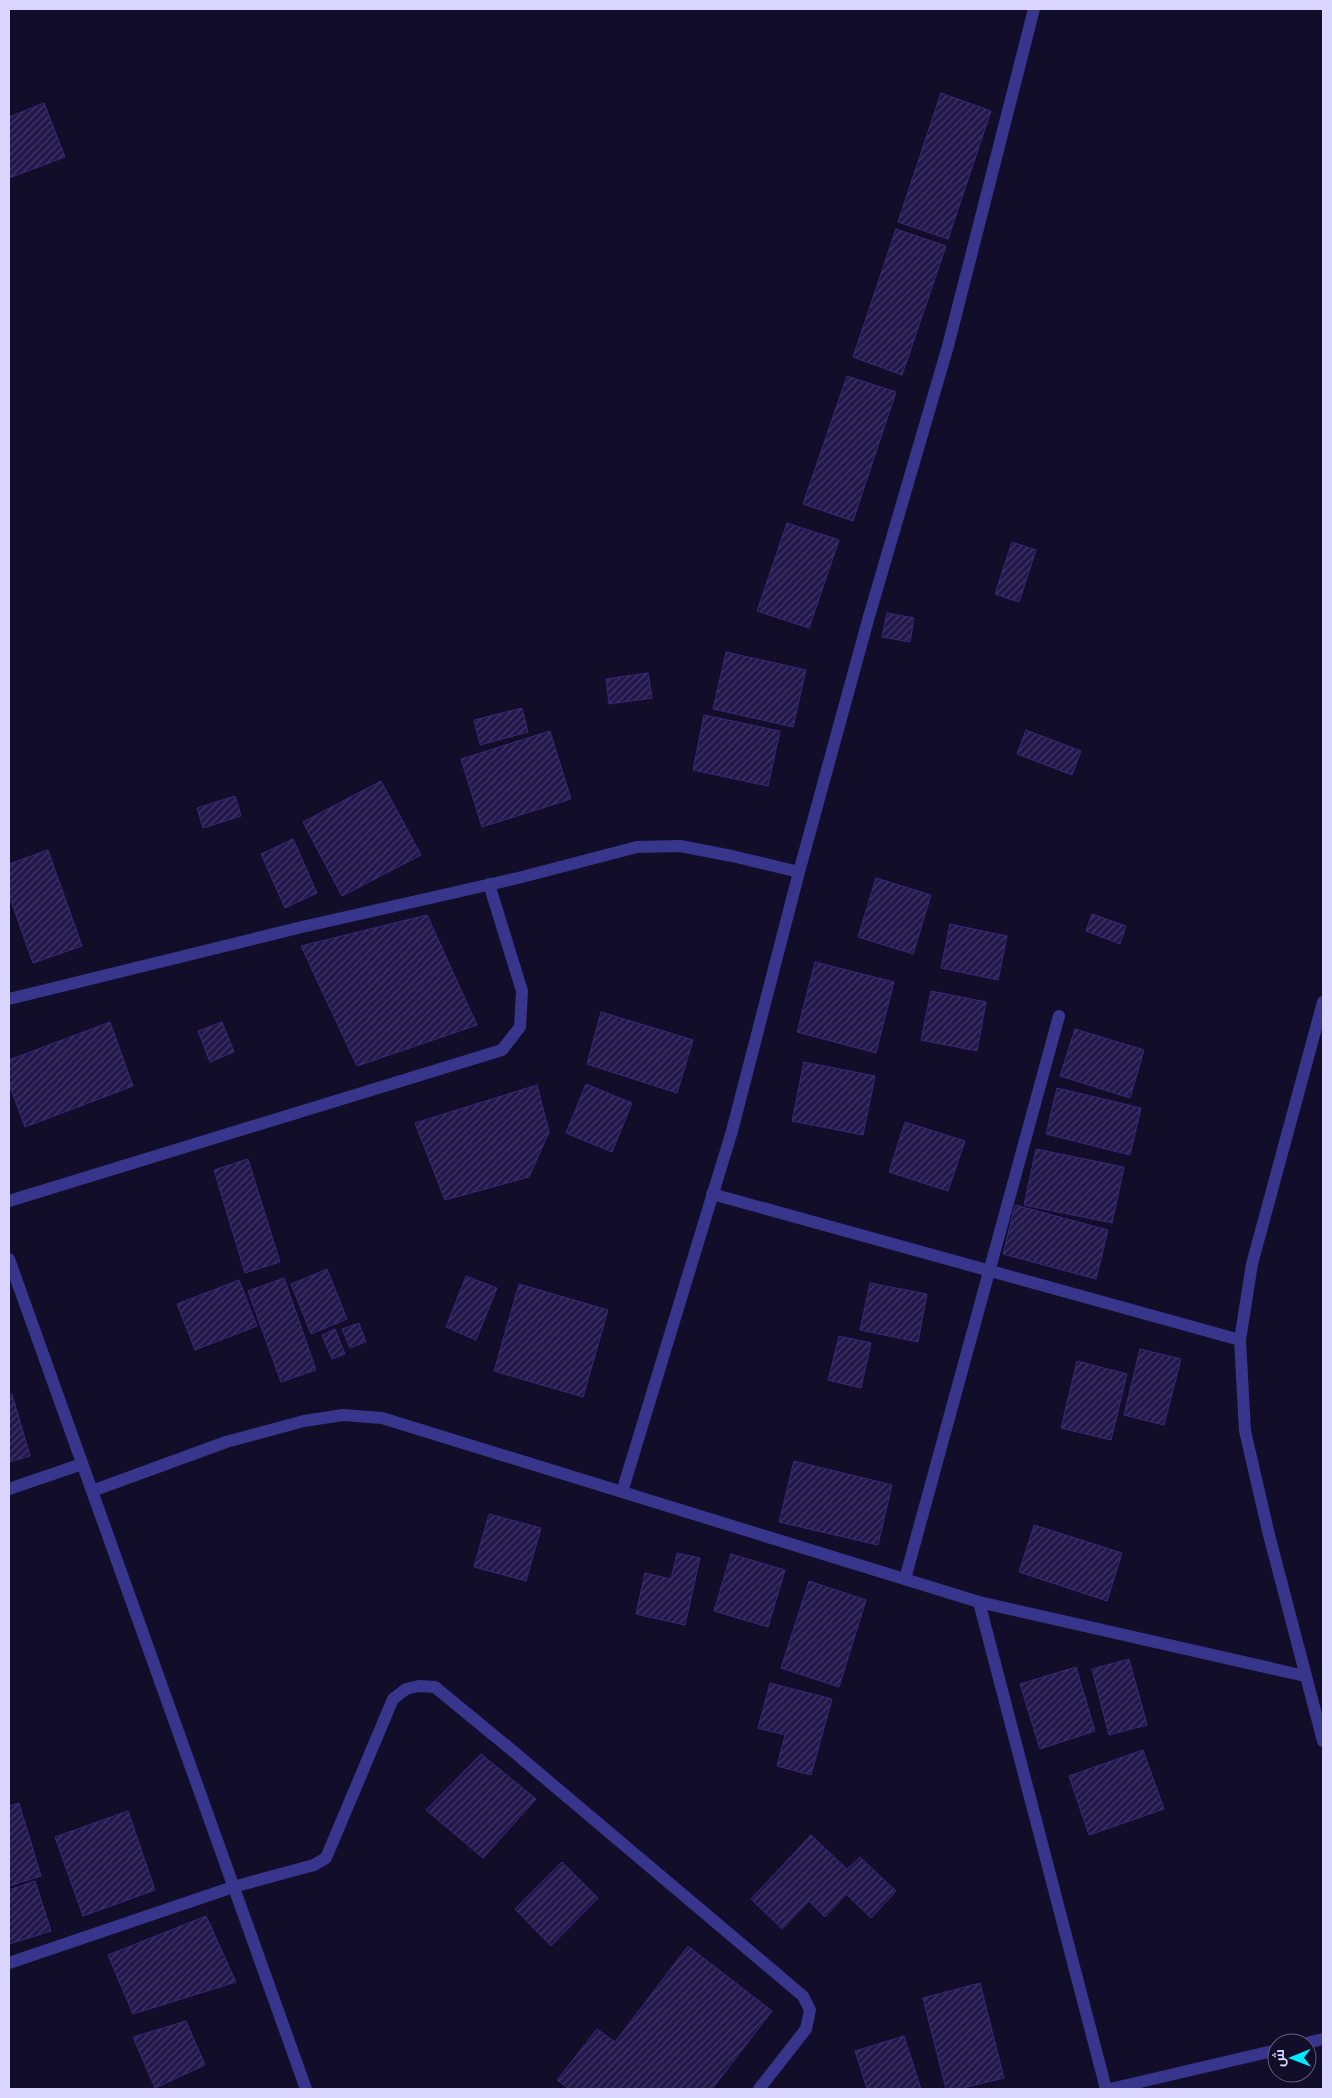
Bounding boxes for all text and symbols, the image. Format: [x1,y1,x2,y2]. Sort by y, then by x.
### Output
north arrow [1267,2033,1317,2083]
text: ش [1271,2049,1288,2067]

